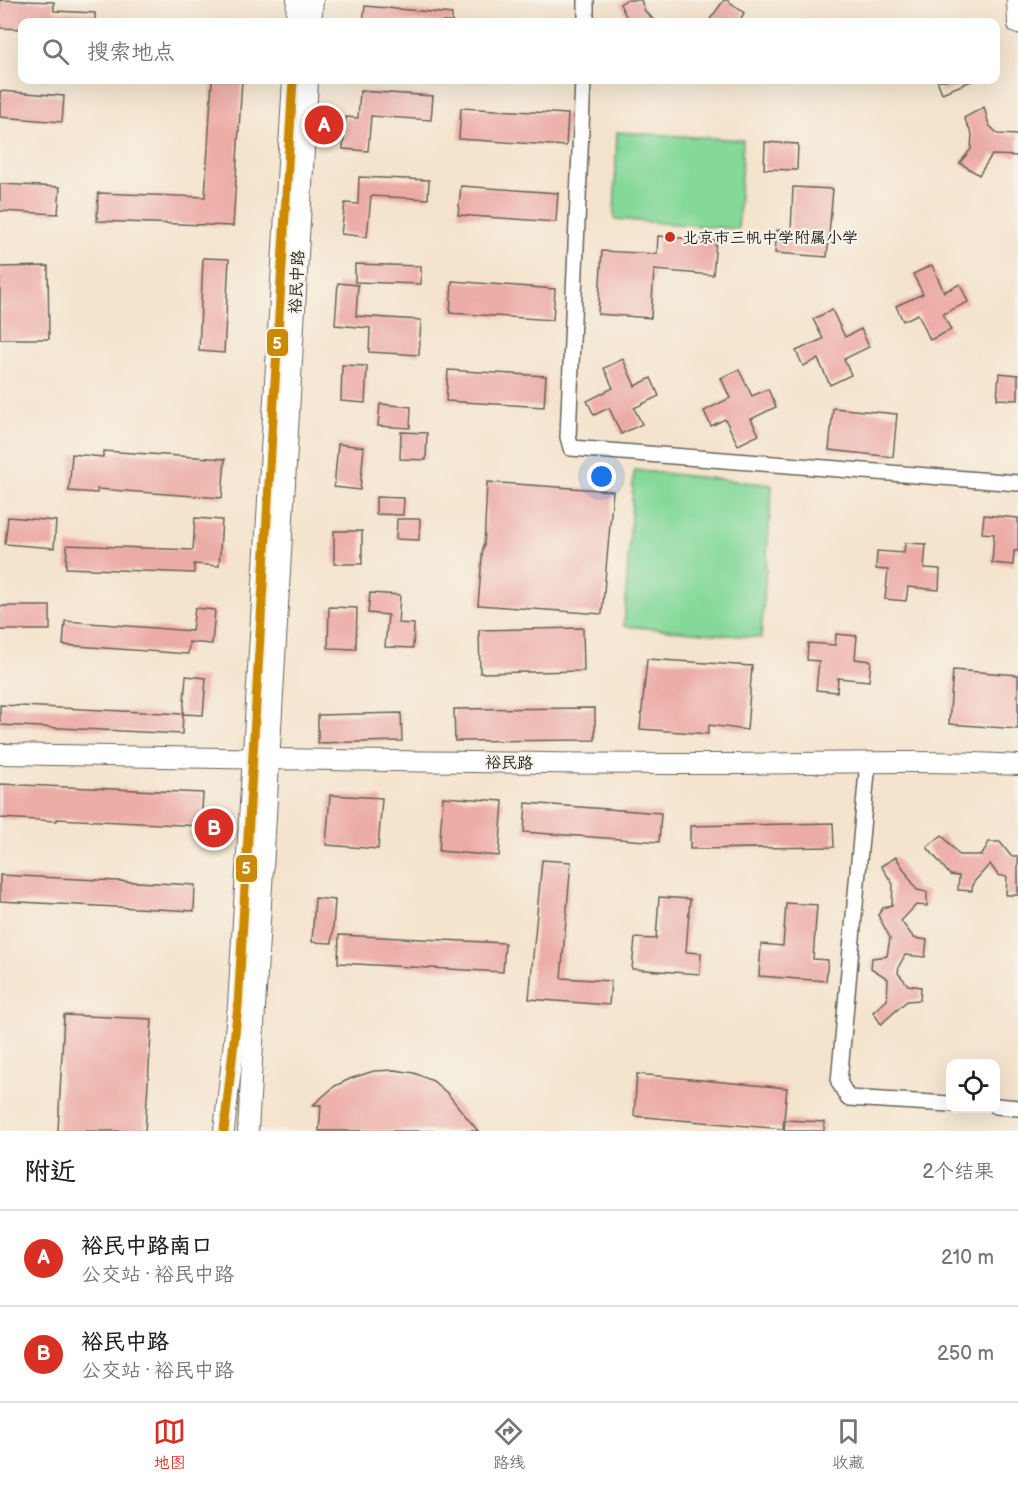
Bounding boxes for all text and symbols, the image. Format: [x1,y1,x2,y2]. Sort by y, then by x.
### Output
search box [18,18,1000,84]
icon: search [39,35,72,68]
text: 搜索地点 [87,39,175,66]
pin: A [304,102,344,148]
place label: 北京市三帆中学附属小学 [682,229,858,248]
marker: 北京市三帆中学附属小学 [663,230,677,244]
street label: 裕民中路 [286,250,309,315]
line badge: 5 [266,328,289,357]
text: 5 [272,335,282,354]
your location [587,462,616,491]
street label: 裕民路 [485,754,533,773]
pin: B [194,806,234,850]
line badge: 5 [235,854,258,883]
text: 5 [241,860,251,879]
map controls [946,1059,1000,1113]
button: locate [946,1059,1000,1113]
text: 附近 [24,1157,76,1188]
text: 2个结果 [922,1160,994,1184]
text: 裕民中路南口 [81,1233,213,1260]
text: A [37,1246,50,1270]
text: 210 m [941,1246,994,1270]
text: 公交站 · 裕民中路 [81,1263,234,1287]
text: 裕民中路 [81,1329,169,1356]
text: B [36,1342,51,1366]
text: 250 m [937,1342,994,1366]
text: 公交站 · 裕民中路 [81,1359,234,1383]
tab: 地图 [153,1415,186,1473]
tab: 路线 [492,1415,525,1473]
tab: 收藏 [832,1415,865,1473]

